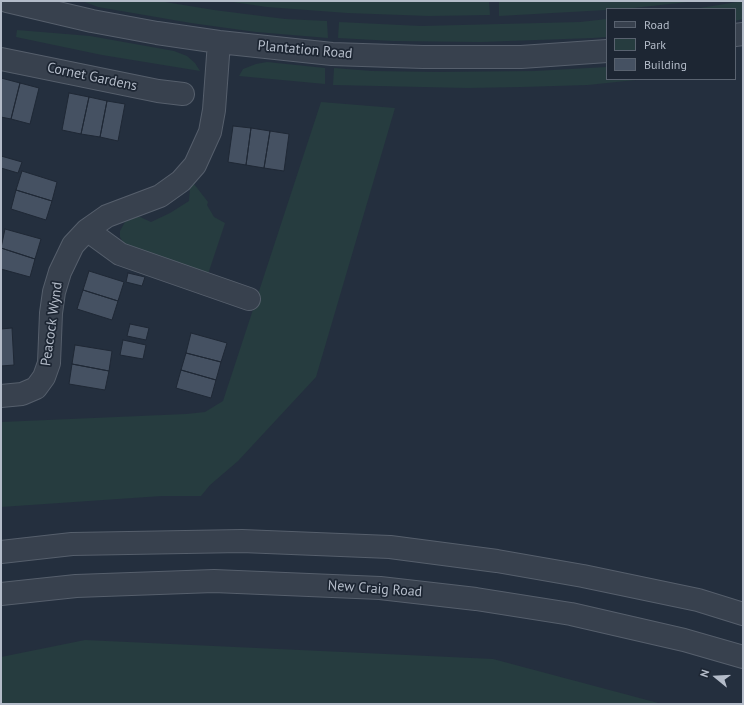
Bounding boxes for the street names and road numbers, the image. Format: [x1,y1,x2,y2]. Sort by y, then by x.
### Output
street label: Plantation Road [257,37,353,63]
street label: Cornet Gardens [46,59,138,95]
street label: Peacock Wynd [38,281,66,367]
street label: New Craig Road [327,577,423,601]

